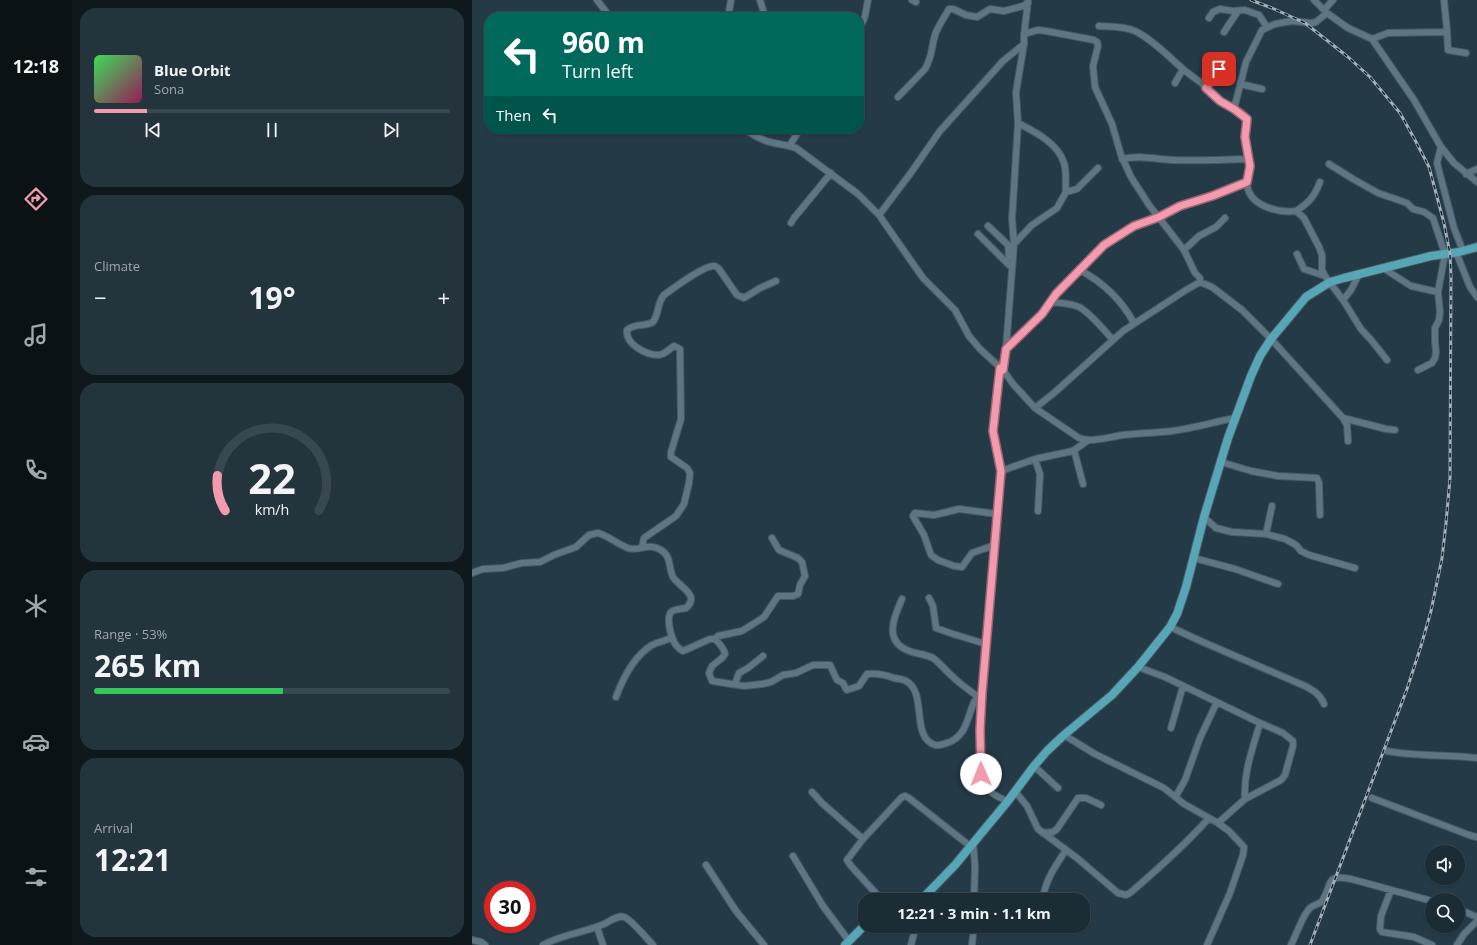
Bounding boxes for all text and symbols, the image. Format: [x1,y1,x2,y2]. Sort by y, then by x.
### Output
text: 960 m [562,23,645,61]
icon: left [496,28,548,80]
pin [1202,52,1236,86]
text: 12:18 [13,54,59,78]
icon: arrive [1208,58,1230,80]
text: Turn left [562,59,633,83]
text: Blue Orbit [154,60,231,80]
text: Sona [154,80,184,98]
icon: left [539,104,561,126]
text: Then [496,105,531,125]
icon: previous [142,119,164,141]
icon: pause [261,119,283,141]
icon: next [380,119,402,141]
icon: directions [22,185,50,213]
text: Climate [94,257,140,275]
text: 19° [248,277,296,318]
text: − [94,282,107,312]
text: + [437,282,450,312]
icon: music [22,321,50,349]
text: 22 [248,449,296,505]
icon: phone [22,456,50,484]
text: km/h [255,499,289,518]
icon: climate [22,592,50,620]
text: Range · 53% [94,625,167,643]
text: 265 km [94,645,201,686]
icon: car [22,728,50,756]
position arrow [960,753,1002,795]
text: Arrival [94,819,133,837]
text: 12:21 [94,839,171,880]
map controls [1425,845,1465,933]
button: sound [1425,845,1465,885]
icon: filters [22,863,50,891]
speed limit sign: 30 [484,881,536,933]
button: search [1425,893,1465,933]
text: 12:21 · 3 min · 1.1 km [897,903,1051,923]

